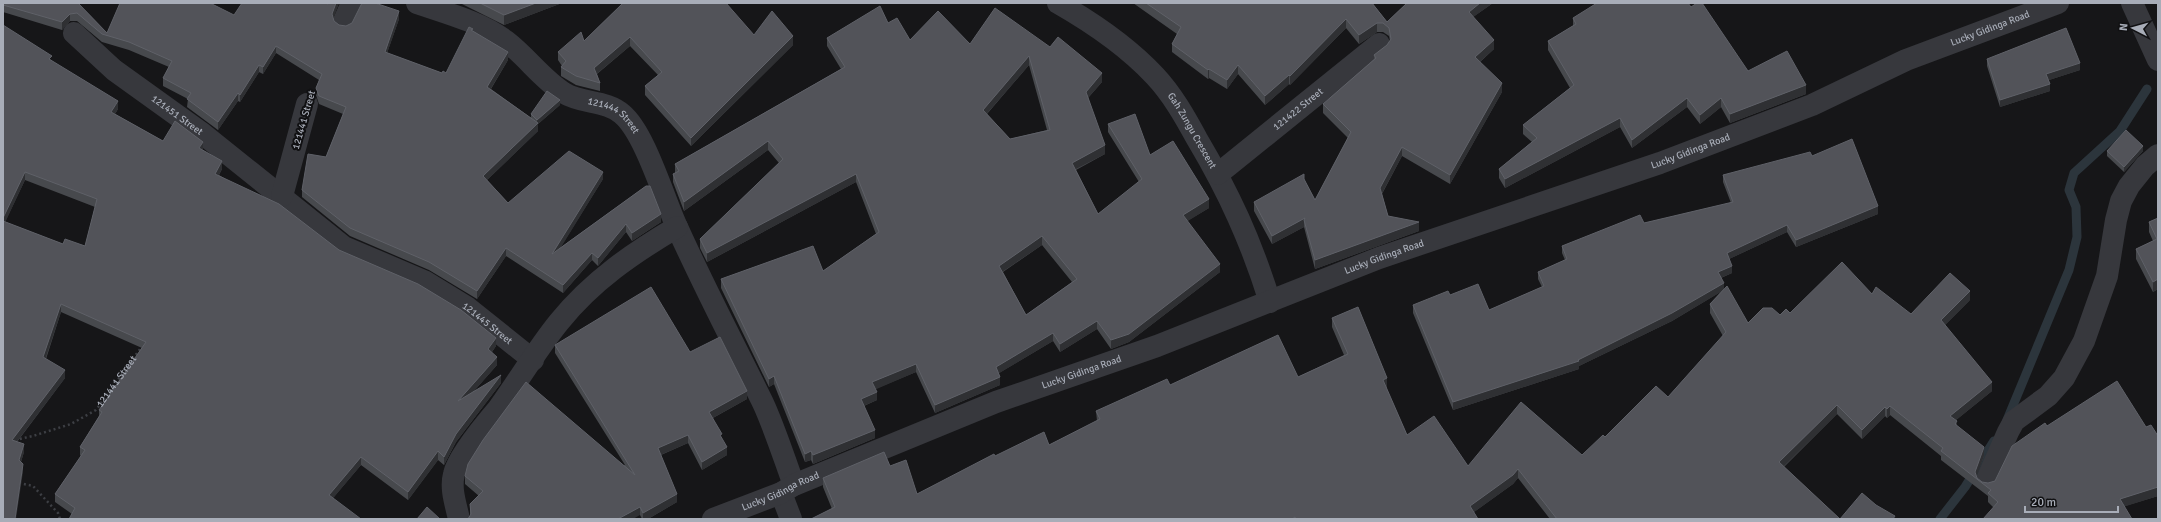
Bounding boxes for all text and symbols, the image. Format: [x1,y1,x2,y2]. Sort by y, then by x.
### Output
street label: Lucky Gidinga Road [1949,8,2031,49]
north arrow [2113,8,2153,48]
text: N [2117,23,2130,31]
street label: 121422 Street [1271,85,1326,133]
street label: 121441 Street [290,89,318,151]
street label: Gah Zungu Crescent [1165,90,1219,171]
street label: 121451 Street [149,93,205,138]
street label: 121444 Street [587,95,642,136]
street label: Lucky Gidinga Road [1649,131,1732,172]
street label: Lucky Gidinga Road [1343,237,1426,277]
street label: 121445 Street [460,300,515,347]
street label: 121441 Street [94,353,139,410]
street label: Lucky Gidinga Road [1040,353,1123,392]
street label: Lucky Gidinga Road [740,469,821,513]
scale bar [2025,488,2118,514]
text: 20 m [2031,495,2056,510]

